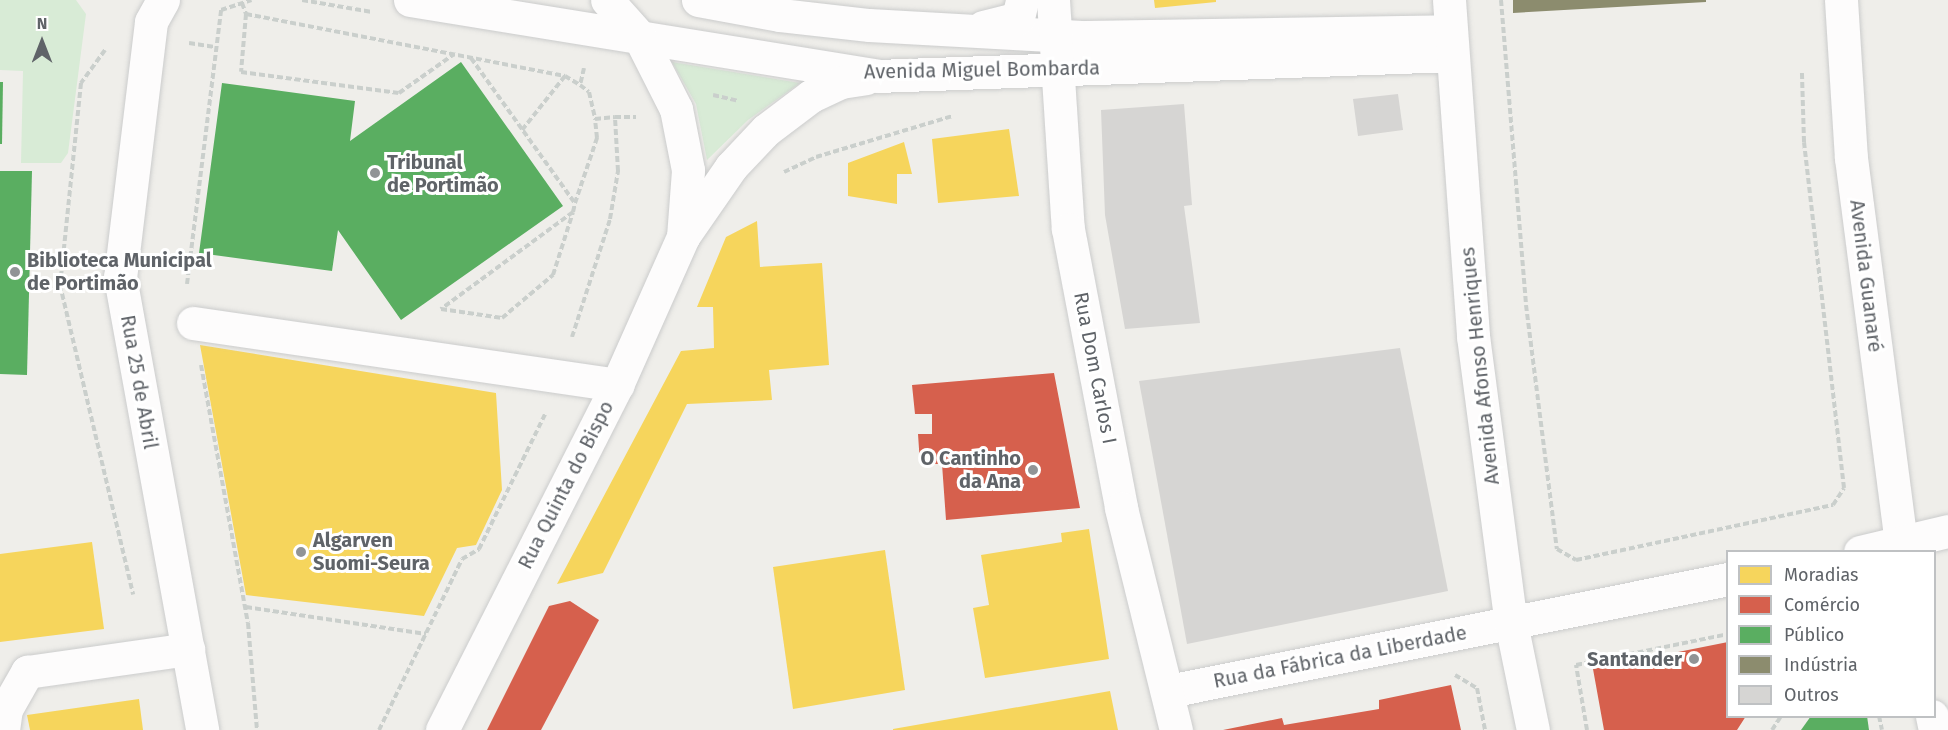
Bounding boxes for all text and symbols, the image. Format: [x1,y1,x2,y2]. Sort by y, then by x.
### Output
north arrow [12,12,72,72]
text: N [37,14,47,33]
street label: Avenida Miguel Bombarda [864,56,1100,84]
place label: Tribunal de Portimão [387,150,499,197]
marker: Tribunal de Portimão [368,166,382,180]
street label: Avenida Guanaré [1845,198,1887,354]
street label: Avenida Afonso Henriques [1456,246,1504,486]
place label: Biblioteca Municipal de Portimão [27,248,212,295]
marker: Biblioteca Municipal de Portimão [8,265,22,279]
street label: Rua Dom Carlos I [1068,290,1122,446]
street label: Rua 25 de Abril [115,313,163,451]
street label: Rua Quinta do Bispo [513,397,619,573]
place label: O Cantinho da Ana [921,446,1021,493]
marker: O Cantinho da Ana [1026,463,1040,477]
place label: Algarven Suomi-Seura [313,528,430,575]
marker: Algarven Suomi-Seura [294,545,308,559]
legend [1726,550,1936,718]
text: Moradias [1784,564,1858,586]
text: Comércio [1784,594,1860,616]
street label: Rua da Fábrica da Liberdade [1211,621,1469,693]
text: Público [1784,624,1844,646]
place label: Santander [1587,647,1682,671]
marker: Santander [1687,652,1701,666]
text: Indústria [1784,654,1858,676]
text: Outros [1784,684,1839,706]

